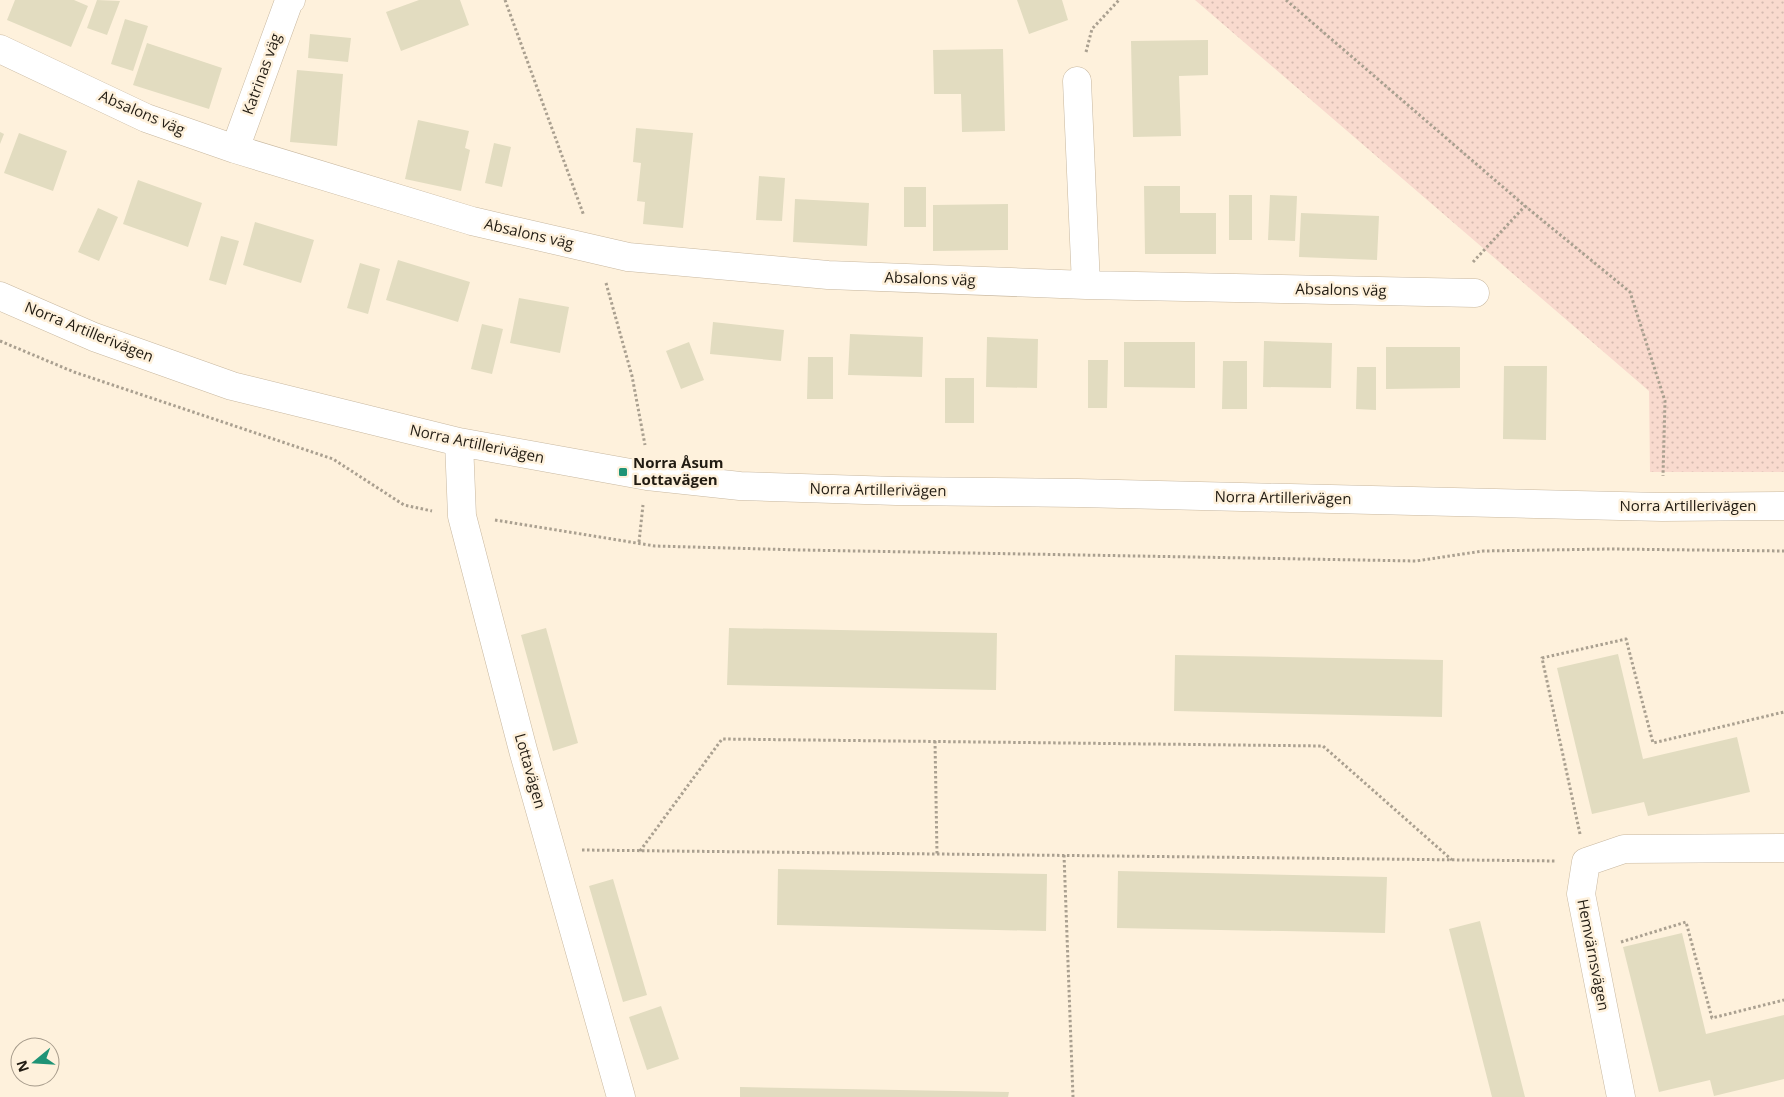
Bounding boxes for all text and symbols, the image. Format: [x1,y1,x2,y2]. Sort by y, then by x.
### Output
street label: Katrinas väg [237,30,285,117]
street label: Absalons väg [97,85,188,139]
street label: Absalons väg [483,213,576,253]
street label: Absalons väg [884,266,976,290]
street label: Absalons väg [1295,278,1387,300]
street label: Norra Artillerivägen [22,296,157,366]
street label: Norra Artillerivägen [408,419,546,467]
place label: Norra Åsum Lottavägen [633,452,723,489]
marker: Norra Åsum Lottavägen [617,466,629,478]
street label: Norra Artillerivägen [809,478,947,500]
street label: Norra Artillerivägen [1214,486,1352,508]
street label: Norra Artillerivägen [1619,495,1757,515]
street label: Lottavägen [511,731,551,811]
street label: Hemvärnsvägen [1573,897,1615,1012]
north arrow [10,1037,60,1087]
text: N [11,1058,33,1075]

